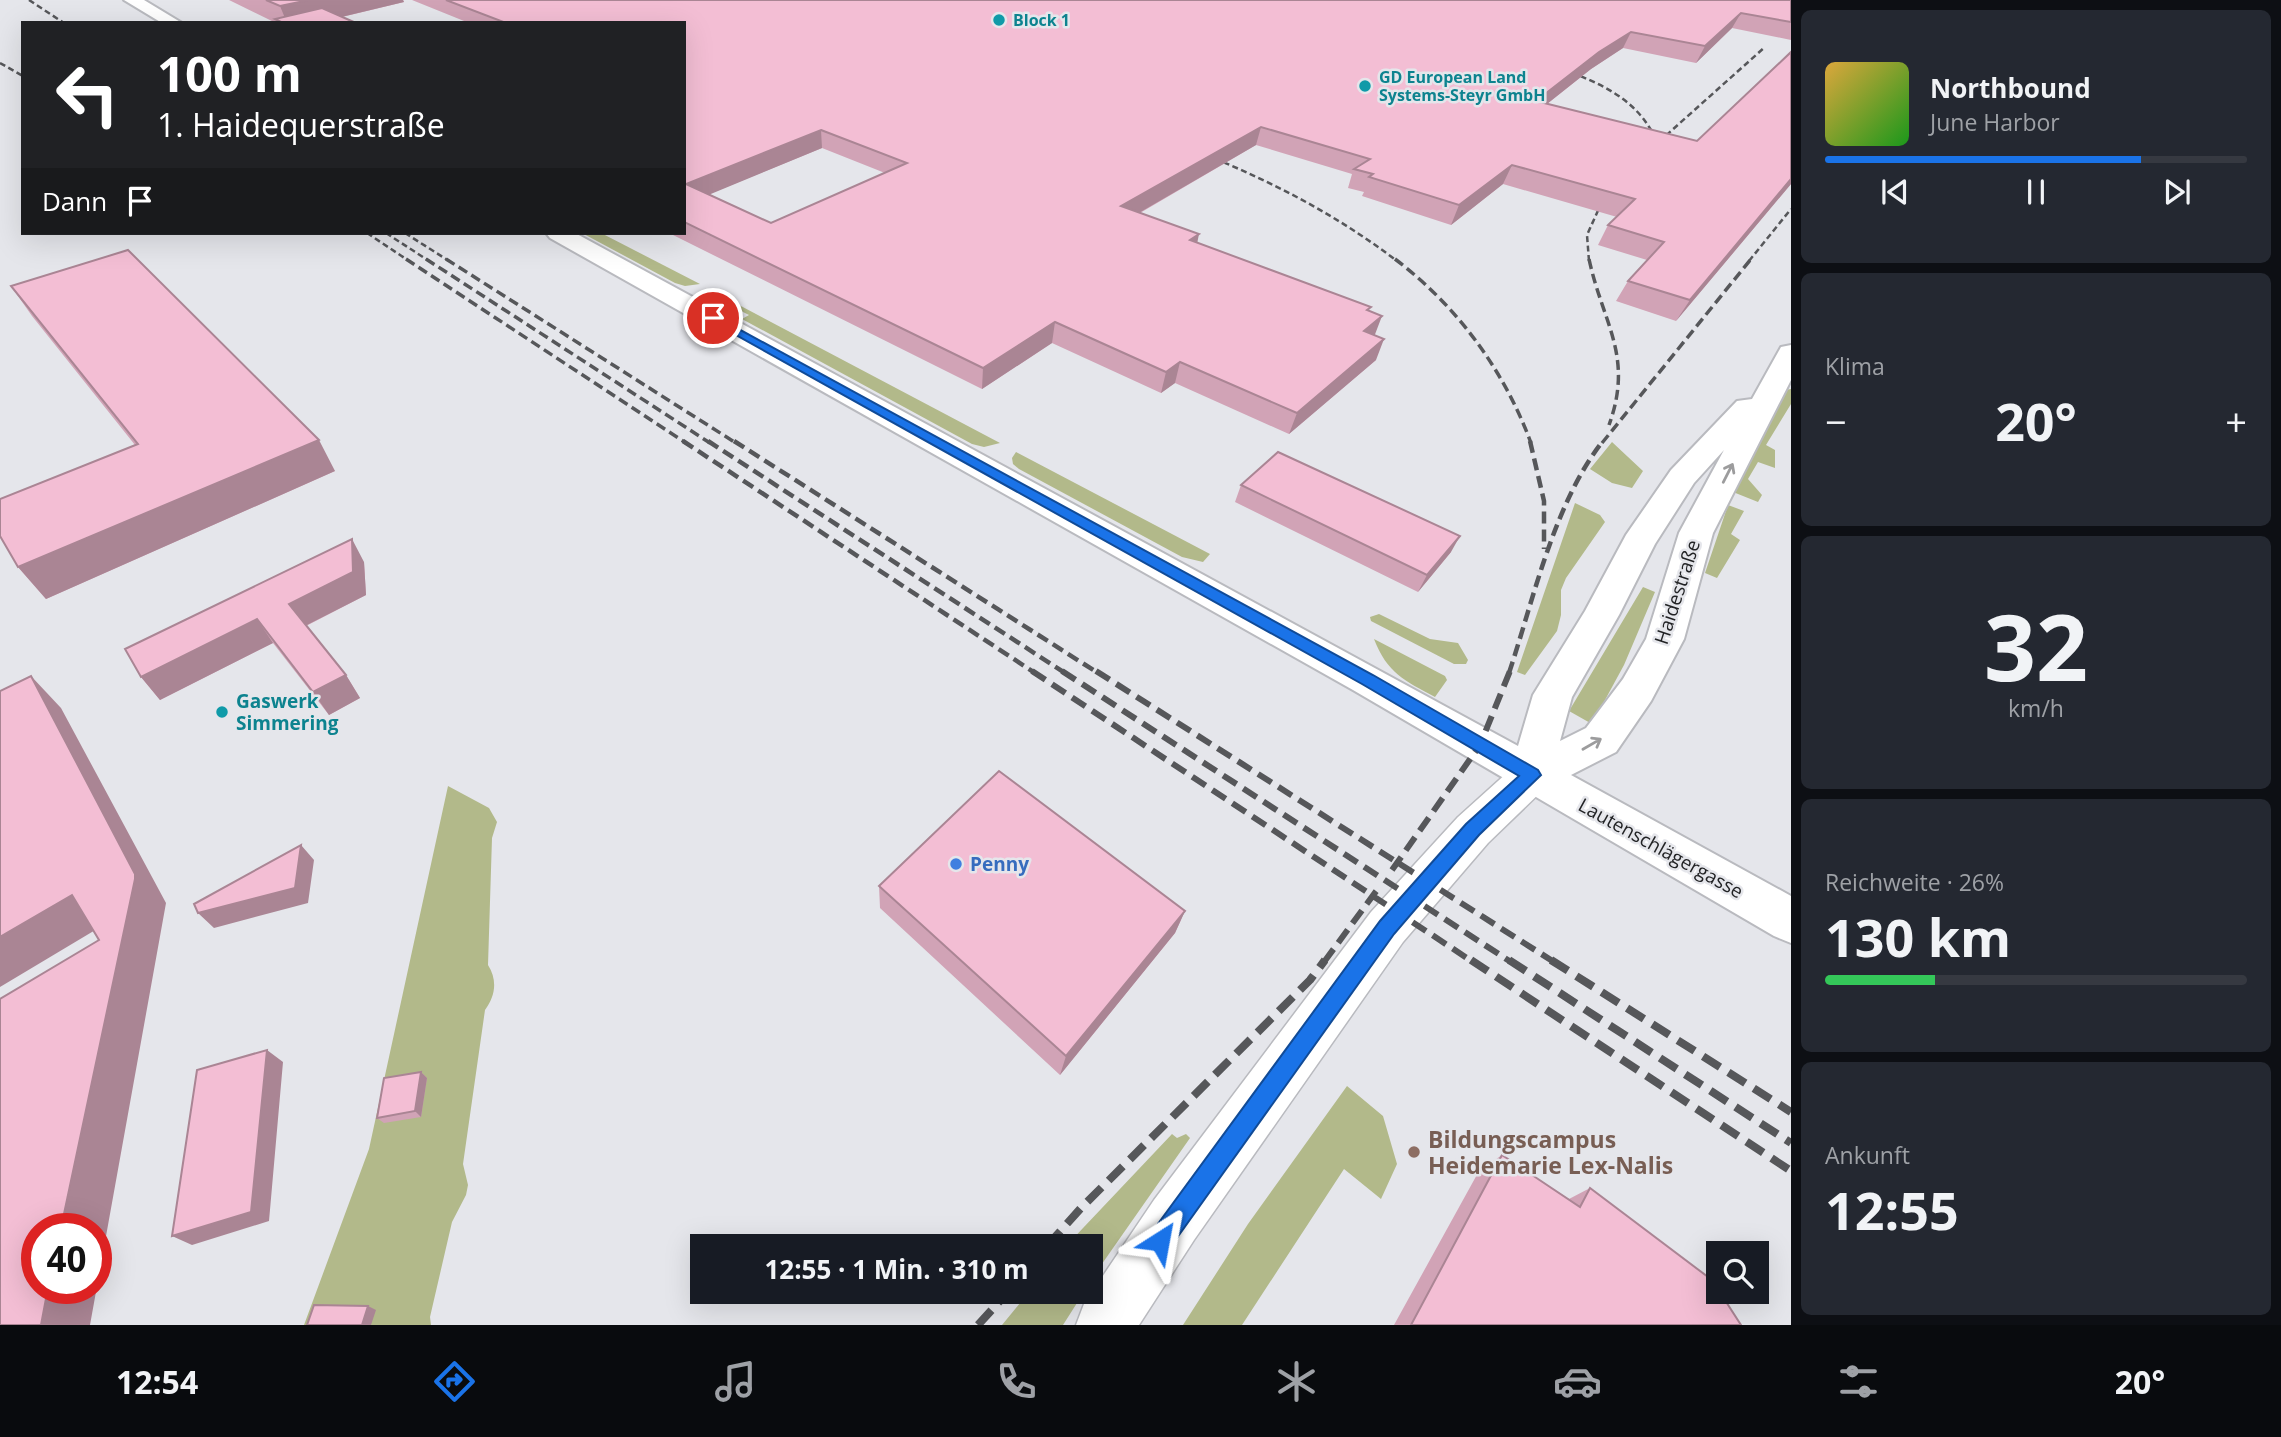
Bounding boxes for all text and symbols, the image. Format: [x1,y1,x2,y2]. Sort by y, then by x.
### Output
place label: Block 1 [1013,9,1070,31]
marker: Block 1 [991,12,1007,28]
text: 100 m [157,40,302,106]
icon: left [42,49,133,140]
place label: GD European Land Systems-Steyr GmbH [1379,66,1545,106]
text: Northbound [1930,70,2091,106]
marker: GD European Land Systems-Steyr GmbH [1357,78,1373,94]
text: 1. Haidequerstraße [157,103,445,146]
text: June Harbor [1930,106,2060,138]
icon: previous [1876,173,1914,211]
icon: pause [2017,173,2055,211]
icon: next [2158,173,2196,211]
icon: arrive [121,182,159,220]
text: Dann [42,183,107,219]
pin [683,288,743,348]
icon: arrive [694,299,732,337]
text: Klima [1825,350,1885,382]
text: 20° [1995,385,2077,456]
text: − [1825,395,1847,447]
text: + [2225,395,2247,447]
one-way arrow [1722,463,1735,484]
street label: Haidestraße [1648,536,1706,648]
text: 32 [1984,584,2088,708]
place label: Gaswerk Simmering [236,688,339,736]
text: km/h [2008,692,2064,724]
marker: Gaswerk Simmering [214,704,230,720]
one-way arrow [1582,737,1602,751]
street label: Lautenschlägergasse [1574,792,1748,904]
place label: Penny [970,851,1029,877]
marker: Penny [948,856,964,872]
text: Reichweite · 26% [1825,866,2004,898]
text: 130 km [1825,901,2011,972]
place label: Bildungscampus Heidemarie Lex-Nalis [1428,1123,1673,1181]
text: Ankunft [1825,1139,1910,1171]
marker: Bildungscampus Heidemarie Lex-Nalis [1406,1144,1422,1160]
text: 12:55 [1825,1174,1959,1245]
position arrow [1123,1204,1197,1278]
speed limit sign: 40 [21,1213,112,1304]
map controls [1706,1241,1769,1304]
button: search [1706,1241,1769,1304]
text: 12:55 · 1 Min. · 310 m [764,1251,1029,1287]
icon: directions [430,1357,479,1406]
icon: music [711,1357,760,1406]
icon: phone [992,1357,1041,1406]
icon: climate [1272,1357,1321,1406]
icon: car [1553,1357,1602,1406]
icon: filters [1834,1357,1883,1406]
text: 12:54 [116,1360,198,1403]
text: 20° [2115,1360,2165,1403]

